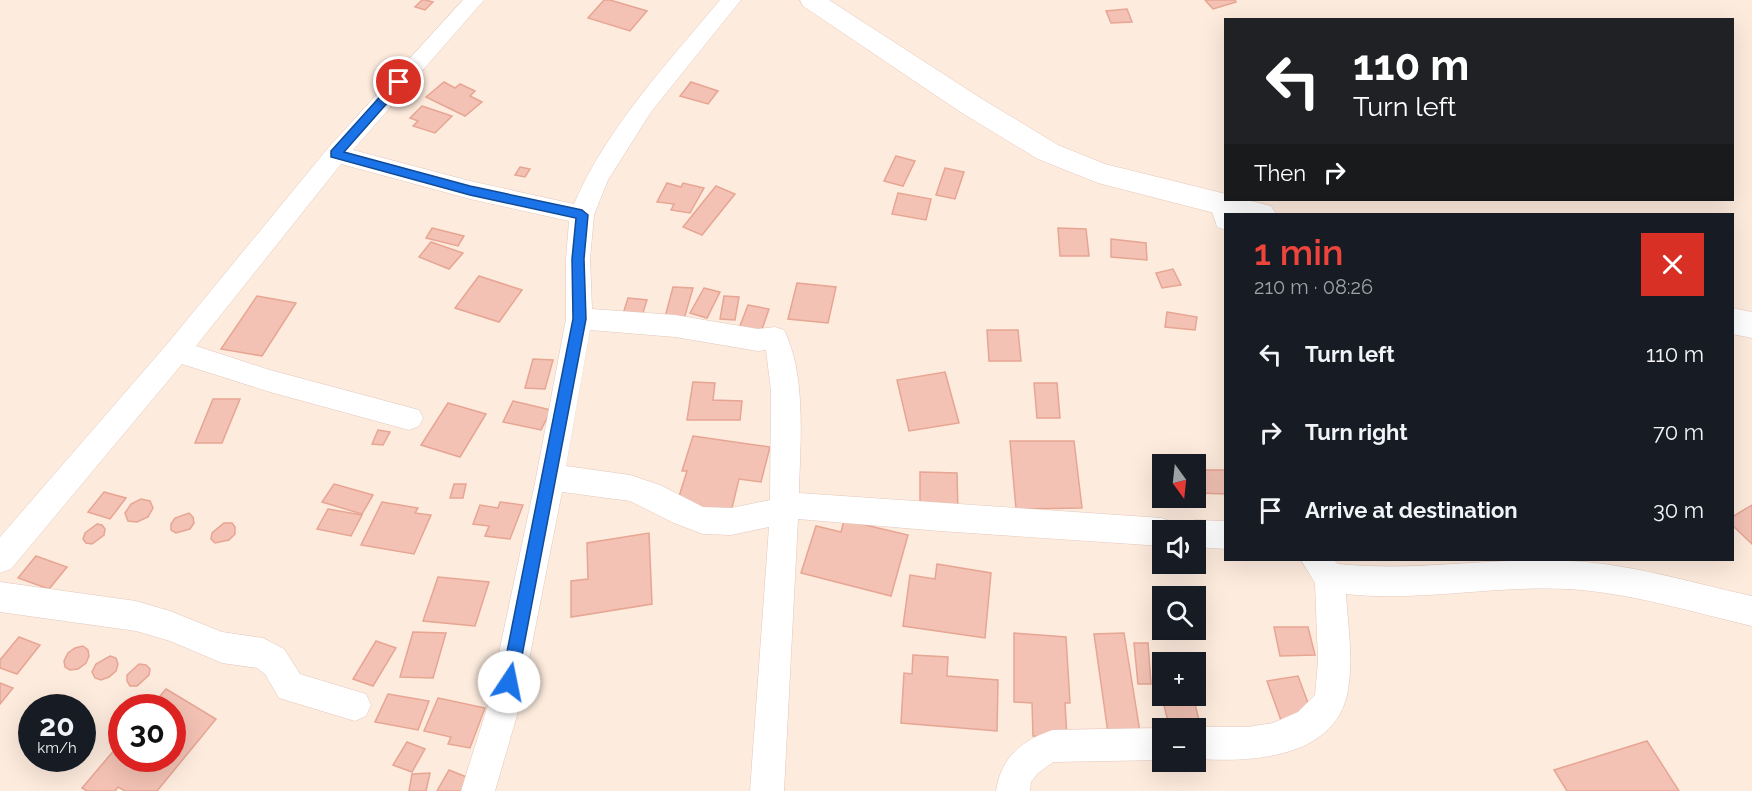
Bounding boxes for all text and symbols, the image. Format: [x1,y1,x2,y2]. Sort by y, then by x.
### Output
text: 110 m [1353,41,1469,90]
icon: left [1254,42,1332,120]
pin [373,56,424,107]
icon: arrive [382,65,415,98]
text: Turn left [1353,91,1456,122]
icon: right [1318,156,1351,189]
text: Then [1254,160,1306,186]
text: 1 min [1254,231,1343,273]
button: close [1641,233,1704,296]
text: 210 m · 08:26 [1254,275,1373,299]
icon: left [1254,338,1287,371]
text: Turn left [1305,341,1395,367]
text: 110 m [1646,341,1704,367]
icon: right [1254,416,1287,449]
text: Turn right [1305,419,1408,445]
text: 70 m [1653,419,1704,445]
north arrow [1152,454,1206,508]
map controls [1152,454,1206,772]
icon: arrive [1254,494,1287,527]
text: Arrive at destination [1305,497,1518,523]
text: 30 m [1653,497,1704,523]
button: sound [1152,520,1206,574]
button: search [1152,586,1206,640]
position arrow [477,650,541,714]
button: + [1152,652,1206,706]
speed limit sign: 30 [108,694,186,772]
text: 20 [39,708,75,743]
button: − [1152,718,1206,772]
text: km/h [37,739,77,757]

